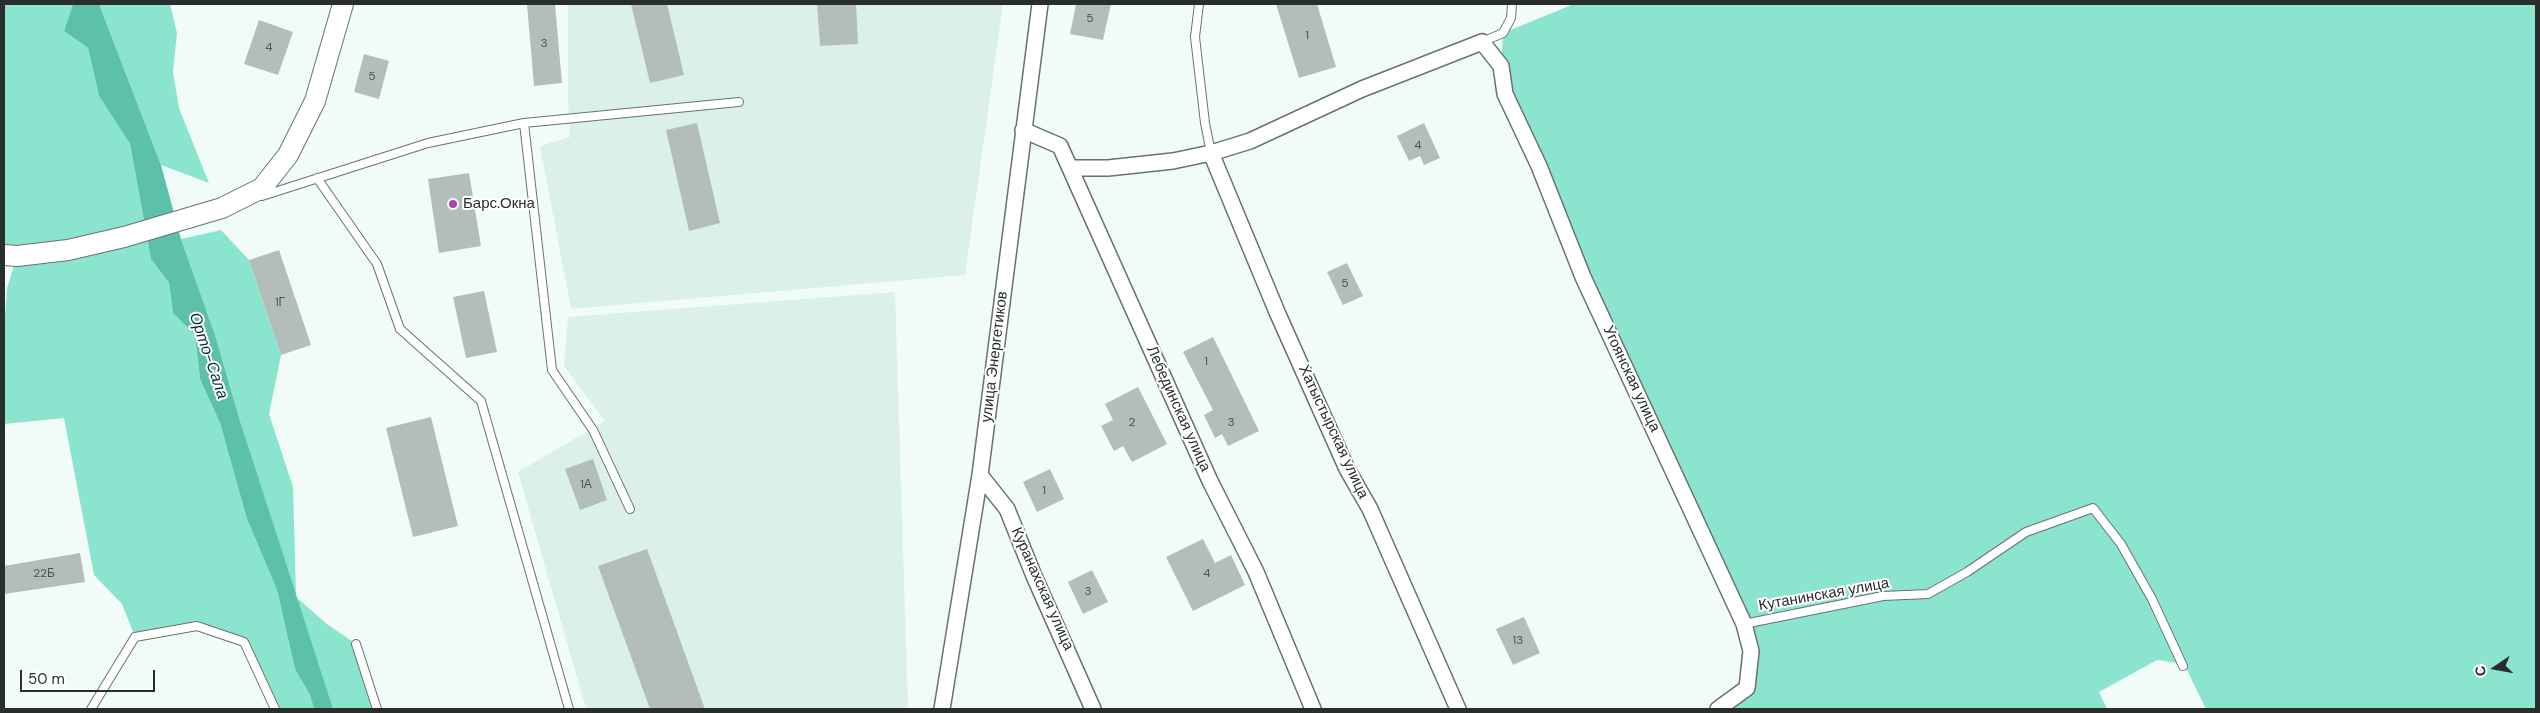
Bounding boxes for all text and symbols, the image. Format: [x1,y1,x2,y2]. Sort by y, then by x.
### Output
house number: 5 [1086,12,1094,26]
house number: 1 [1305,29,1309,43]
house number: 3 [540,37,548,51]
house number: 4 [265,41,273,55]
house number: 5 [368,70,376,84]
house number: 4 [1414,139,1422,153]
place label: Барс.Окна [463,195,535,213]
marker: Барс.Окна [447,198,459,210]
house number: 5 [1341,277,1349,291]
street label: улица Энергетиков [978,290,1012,424]
house number: 1Г [275,296,285,310]
water label: Орто-Сала [184,310,232,402]
street label: Угоянская улица [1599,323,1663,435]
street label: Лебединская улица [1142,343,1214,475]
house number: 1 [1204,355,1208,369]
street label: Хатыстырская улица [1294,362,1372,502]
house number: 2 [1129,416,1135,430]
house number: 3 [1227,416,1235,430]
house number: 1А [580,478,592,492]
house number: 1 [1042,484,1046,498]
street label: Куранахская улица [1007,525,1077,653]
house number: 22Б [33,567,55,581]
house number: 4 [1203,567,1211,581]
street label: Кутанинская улица [1757,575,1891,615]
house number: 3 [1084,585,1092,599]
house number: 13 [1513,634,1523,648]
north arrow [2470,643,2520,693]
scale bar [22,660,158,692]
text: С [2470,664,2490,678]
text: 50 m [28,669,65,689]

